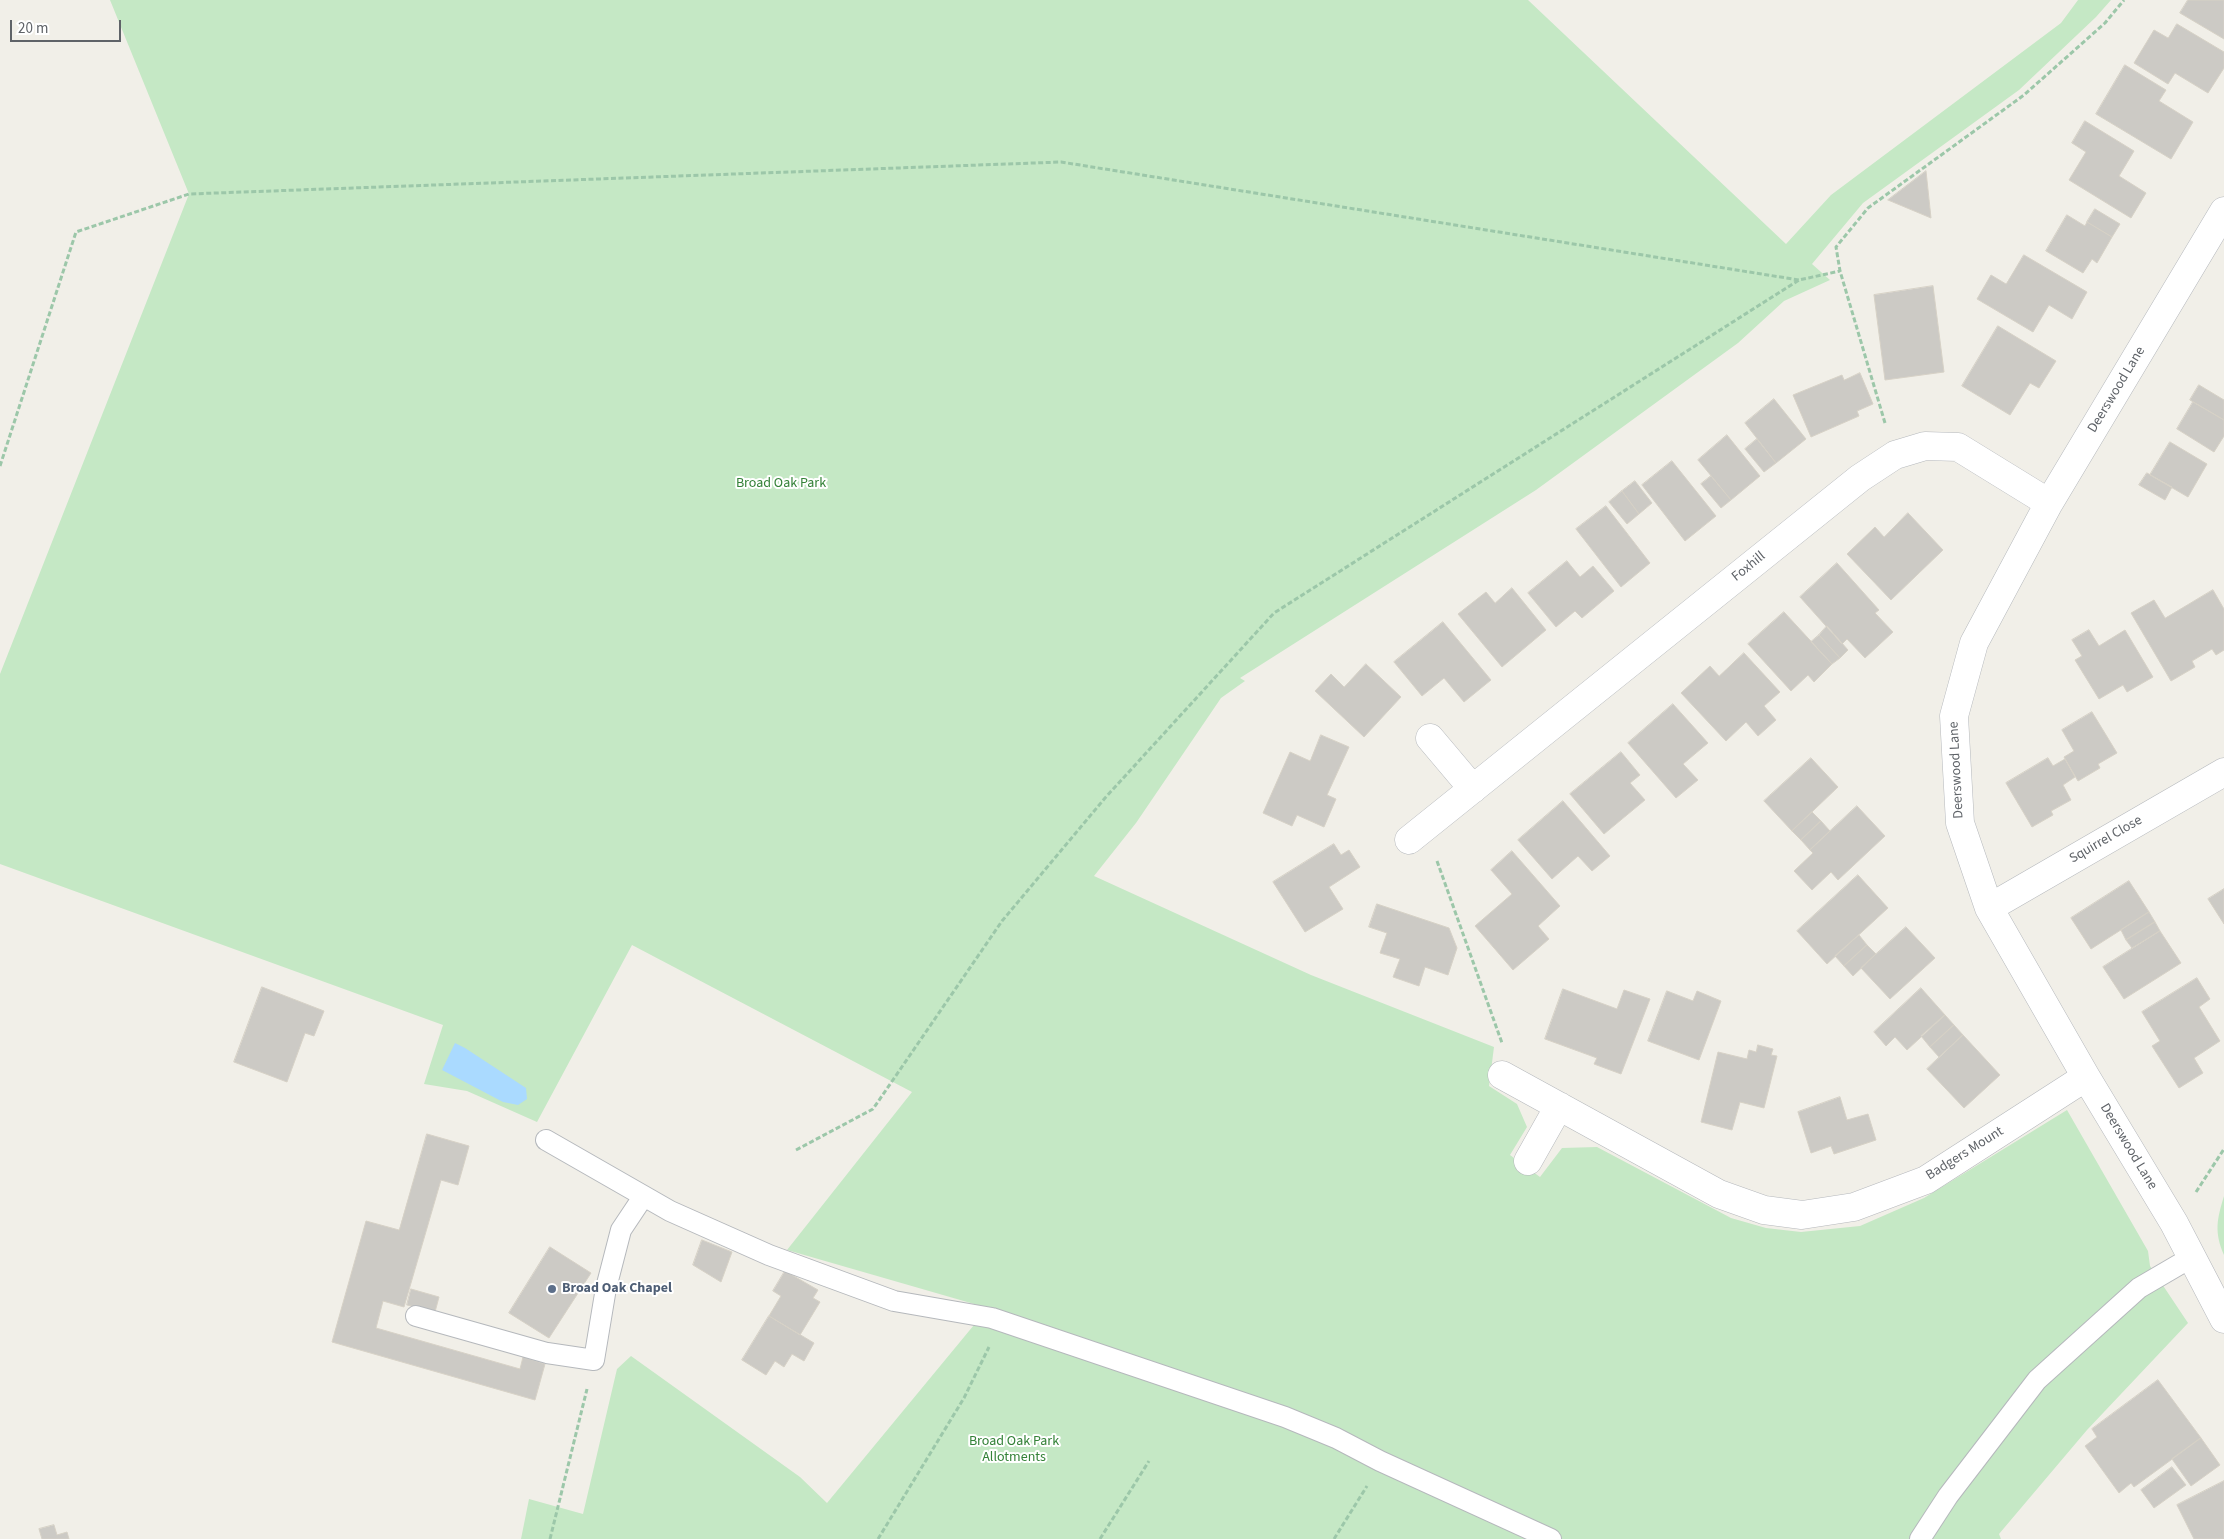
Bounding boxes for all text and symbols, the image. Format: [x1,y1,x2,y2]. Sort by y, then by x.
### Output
scale bar [12,10,124,42]
text: 20 m [18,18,48,39]
street label: Deerswood Lane [2085,344,2149,436]
park label: Broad Oak Park [736,476,826,492]
street label: Foxhill [1729,548,1769,586]
street label: Deerswood Lane [1946,721,1968,819]
street label: Squirrel Close [2067,812,2145,868]
street label: Deerswood Lane [2096,1101,2160,1193]
street label: Badgers Mount [1923,1124,2007,1184]
place label: Broad Oak Chapel [562,1281,672,1297]
marker: Broad Oak Chapel [546,1283,558,1295]
park label: Broad Oak Park Allotments [969,1434,1059,1466]

